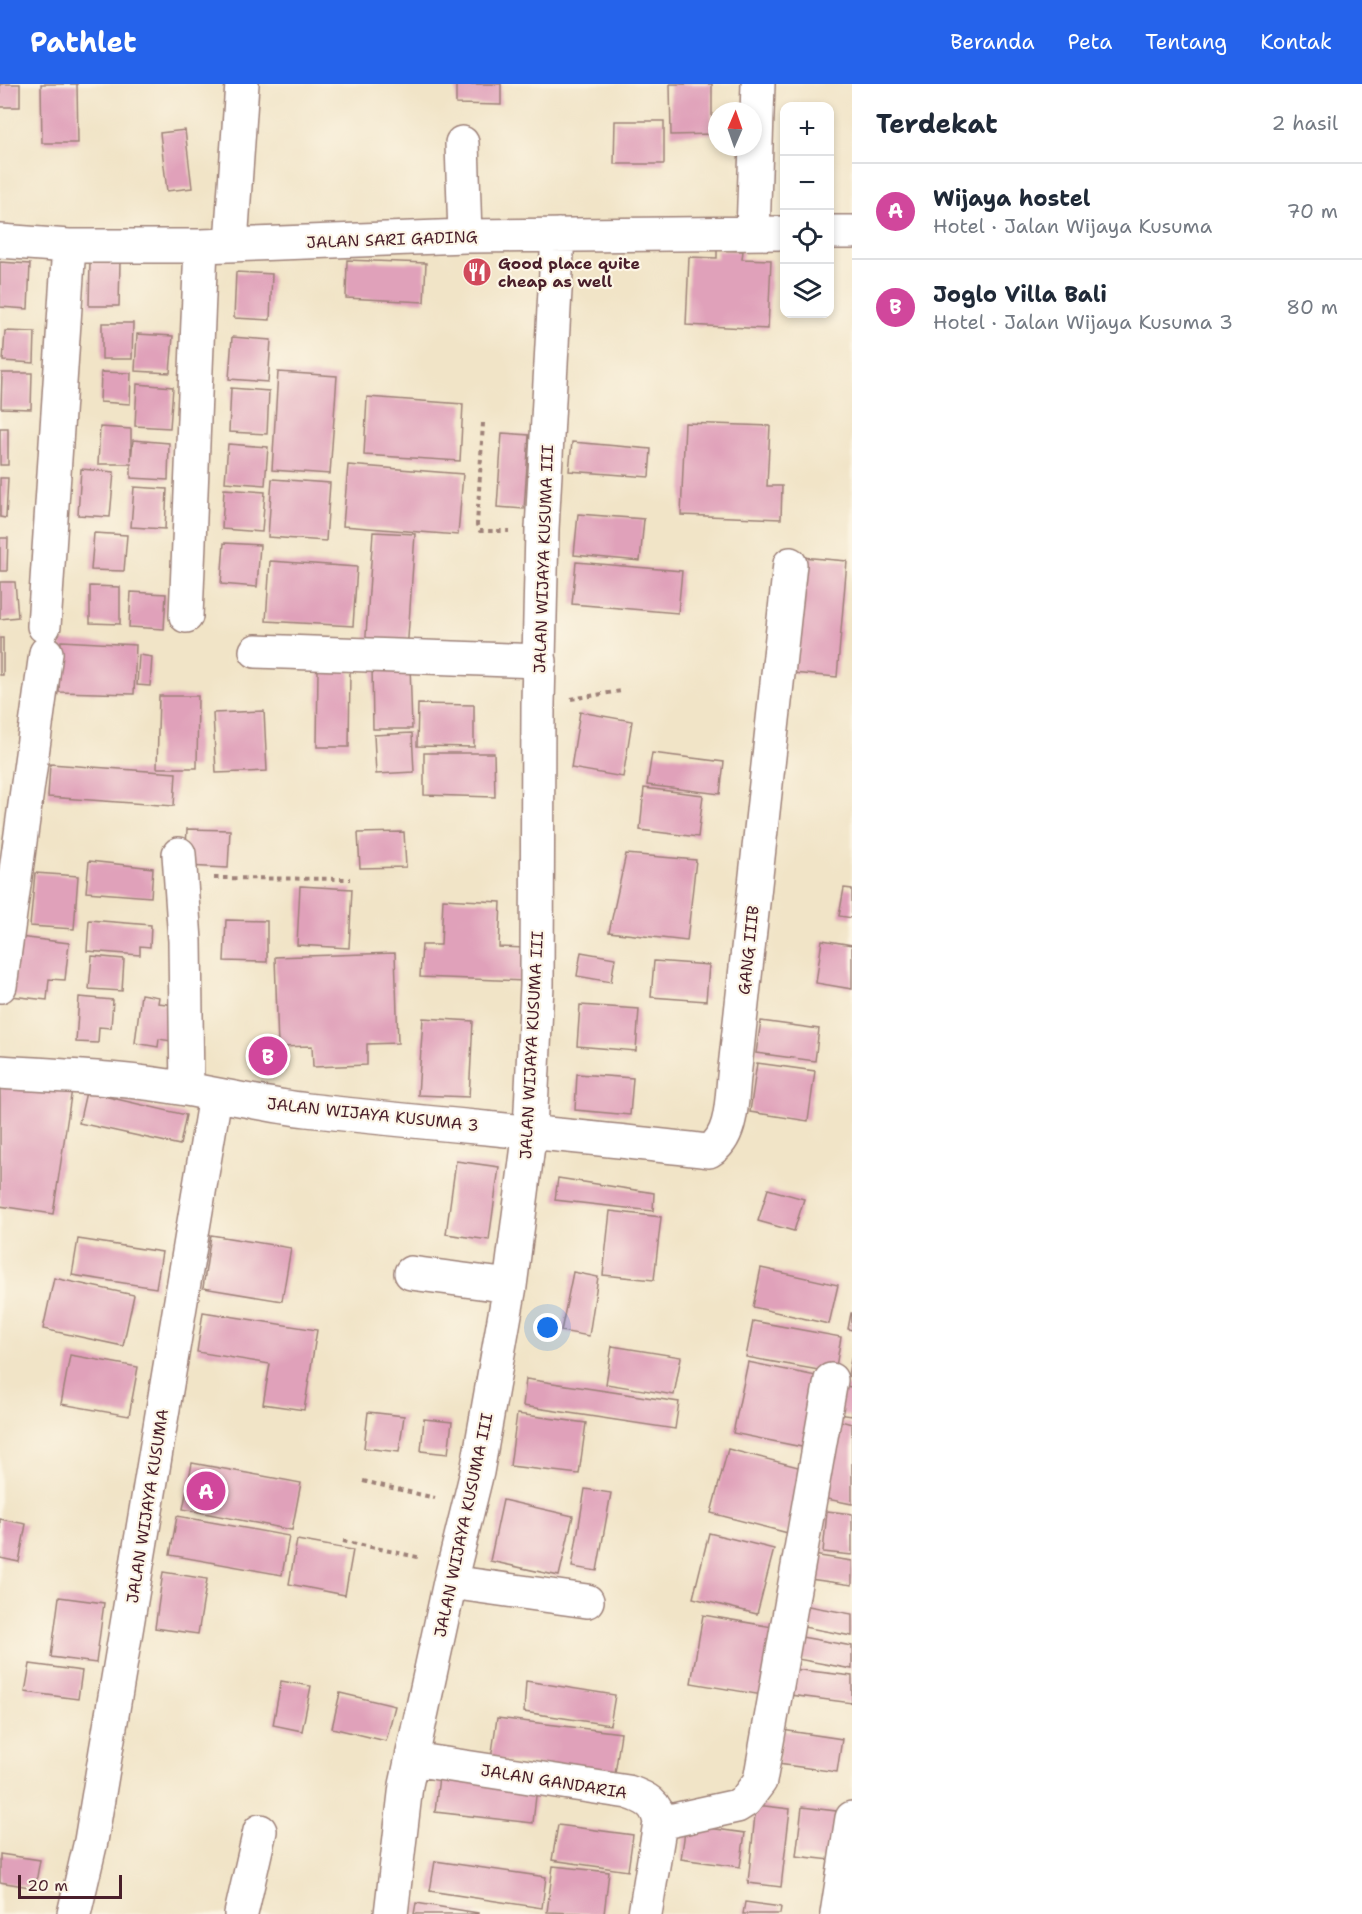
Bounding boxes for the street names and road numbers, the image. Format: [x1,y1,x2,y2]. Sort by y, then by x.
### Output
street label: JALAN SARI GADING [306,226,478,253]
street label: JALAN WIJAYA KUSUMA III [529,444,558,674]
street label: GANG IIIB [733,904,764,996]
street label: JALAN WIJAYA KUSUMA III [515,930,548,1160]
street label: JALAN WIJAYA KUSUMA 3 [266,1093,480,1136]
street label: JALAN WIJAYA KUSUMA [122,1407,173,1605]
street label: JALAN WIJAYA KUSUMA III [429,1411,498,1639]
street label: JALAN GANDARIA [479,1760,629,1803]

